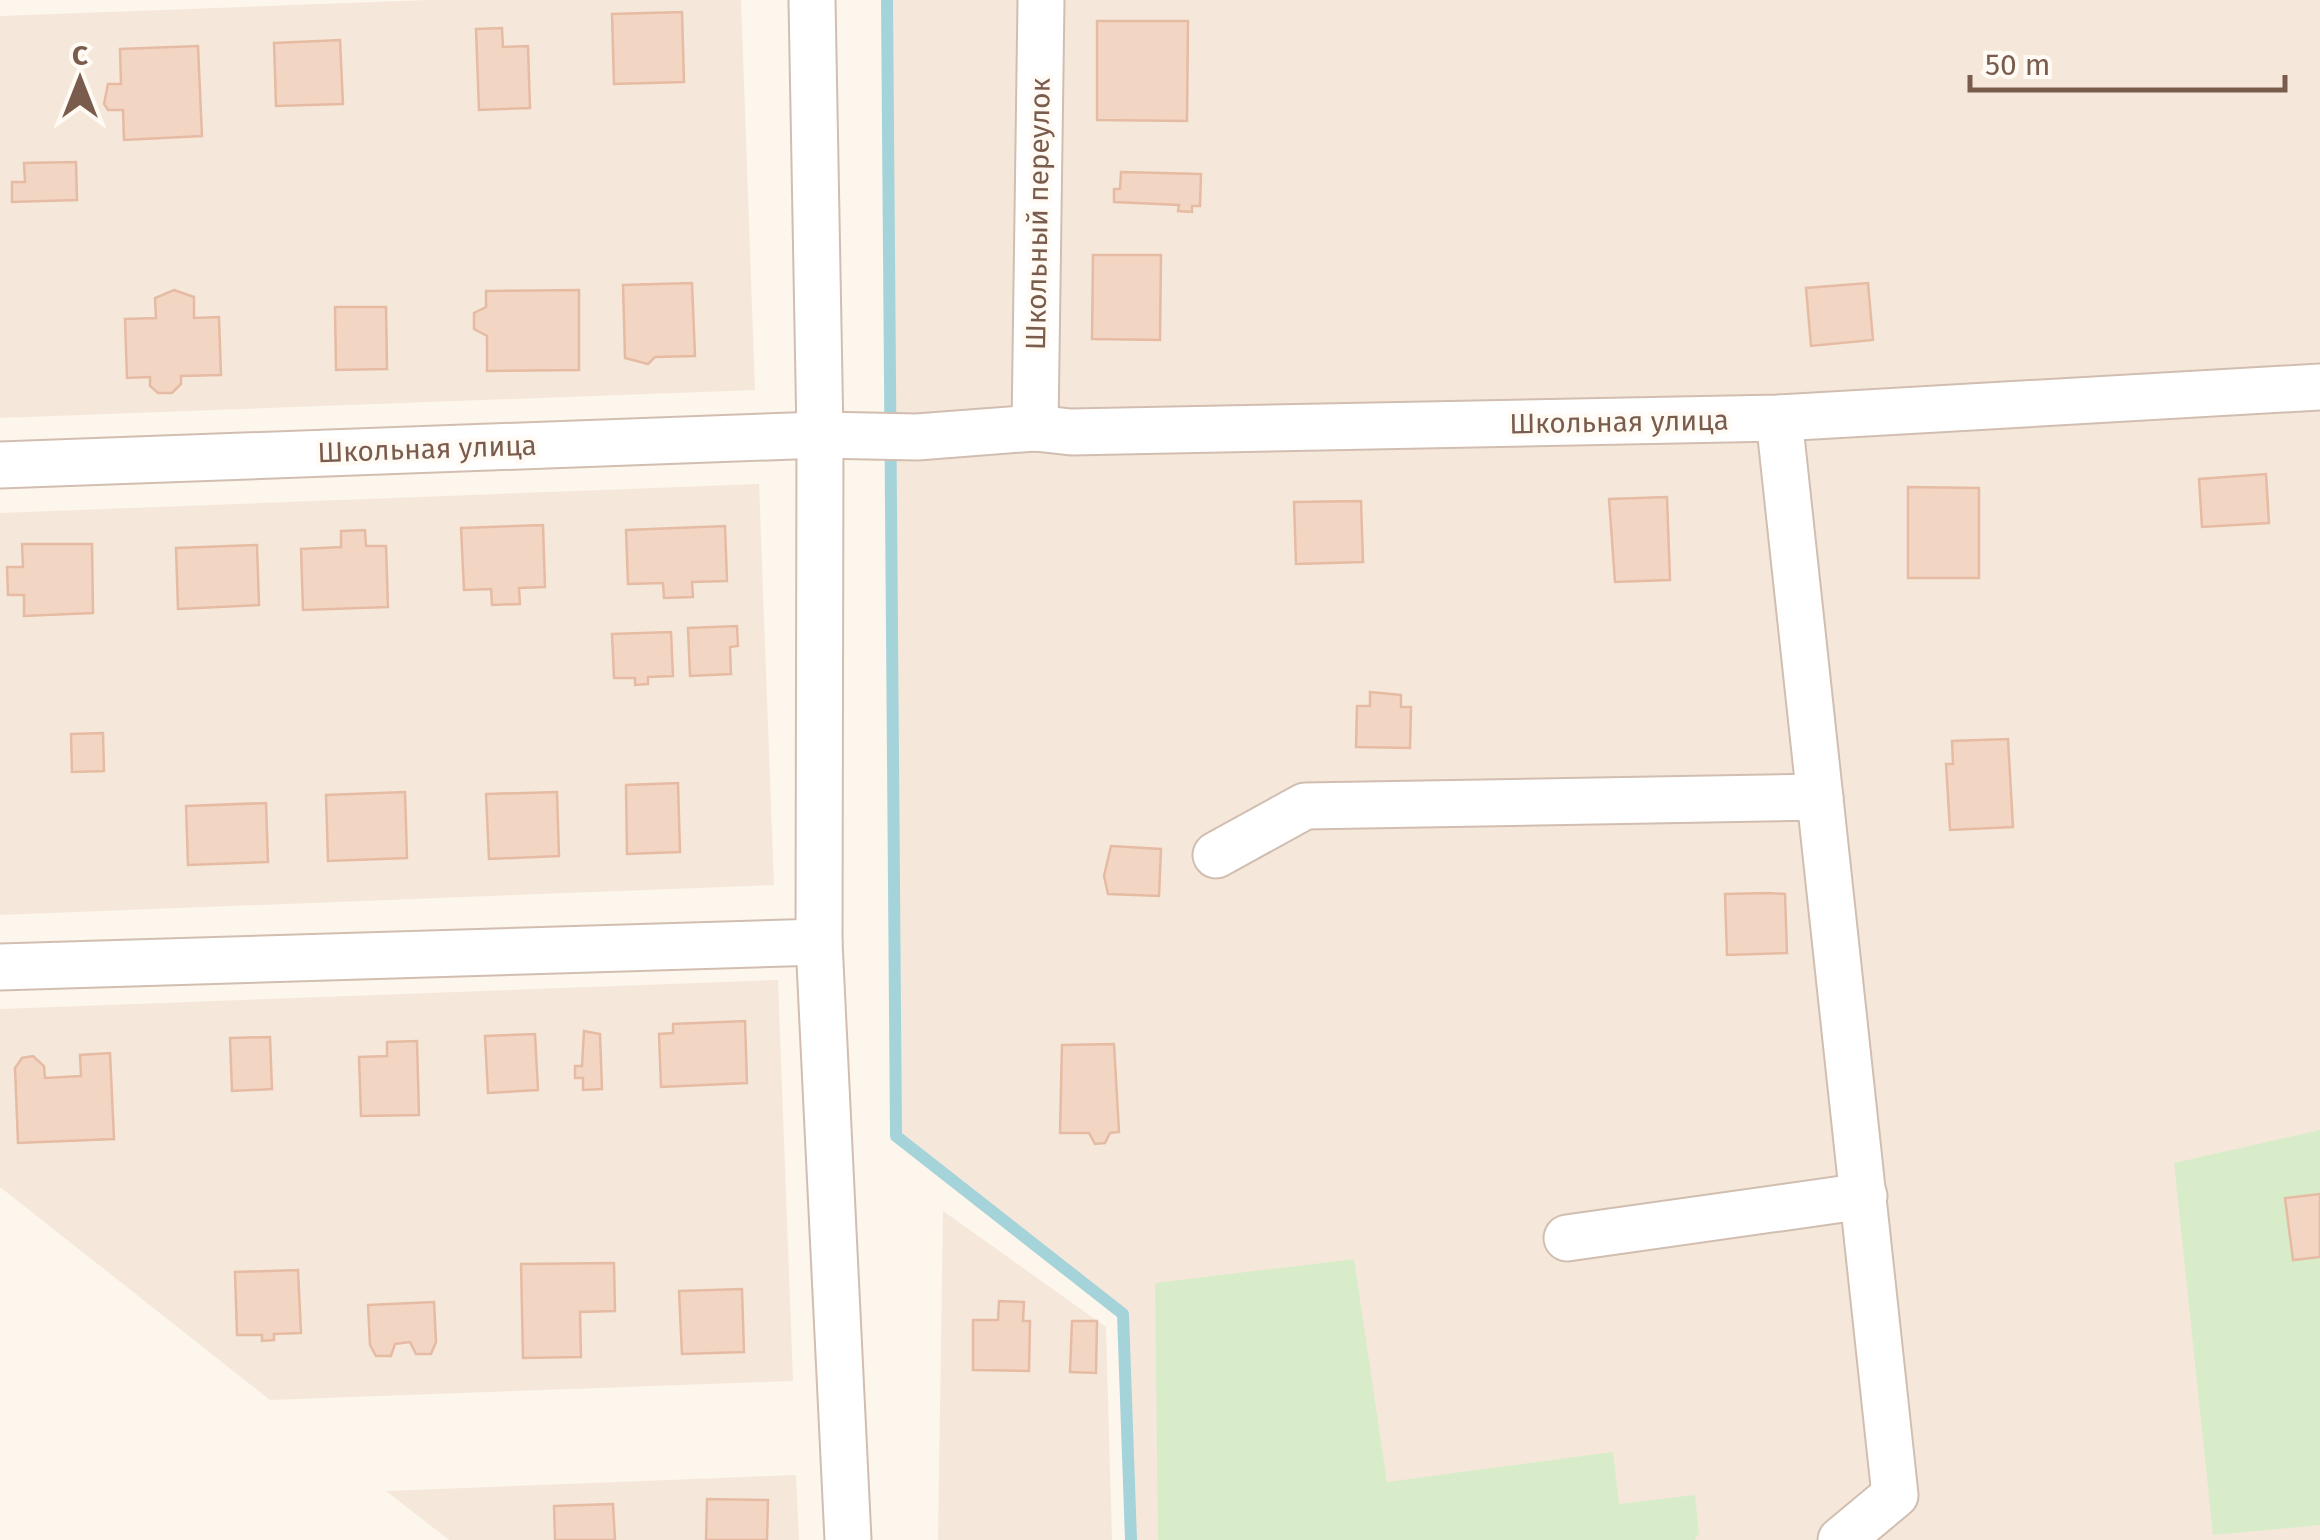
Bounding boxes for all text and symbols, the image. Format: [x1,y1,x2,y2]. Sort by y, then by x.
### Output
north arrow [30,30,130,130]
scale bar [1970,30,2285,92]
text: С [72,39,88,72]
text: 50 m [1985,47,2050,83]
street label: Школьный переулок [1019,77,1057,350]
street label: Школьная улица [1509,404,1729,440]
street label: Школьная улица [317,429,537,469]

